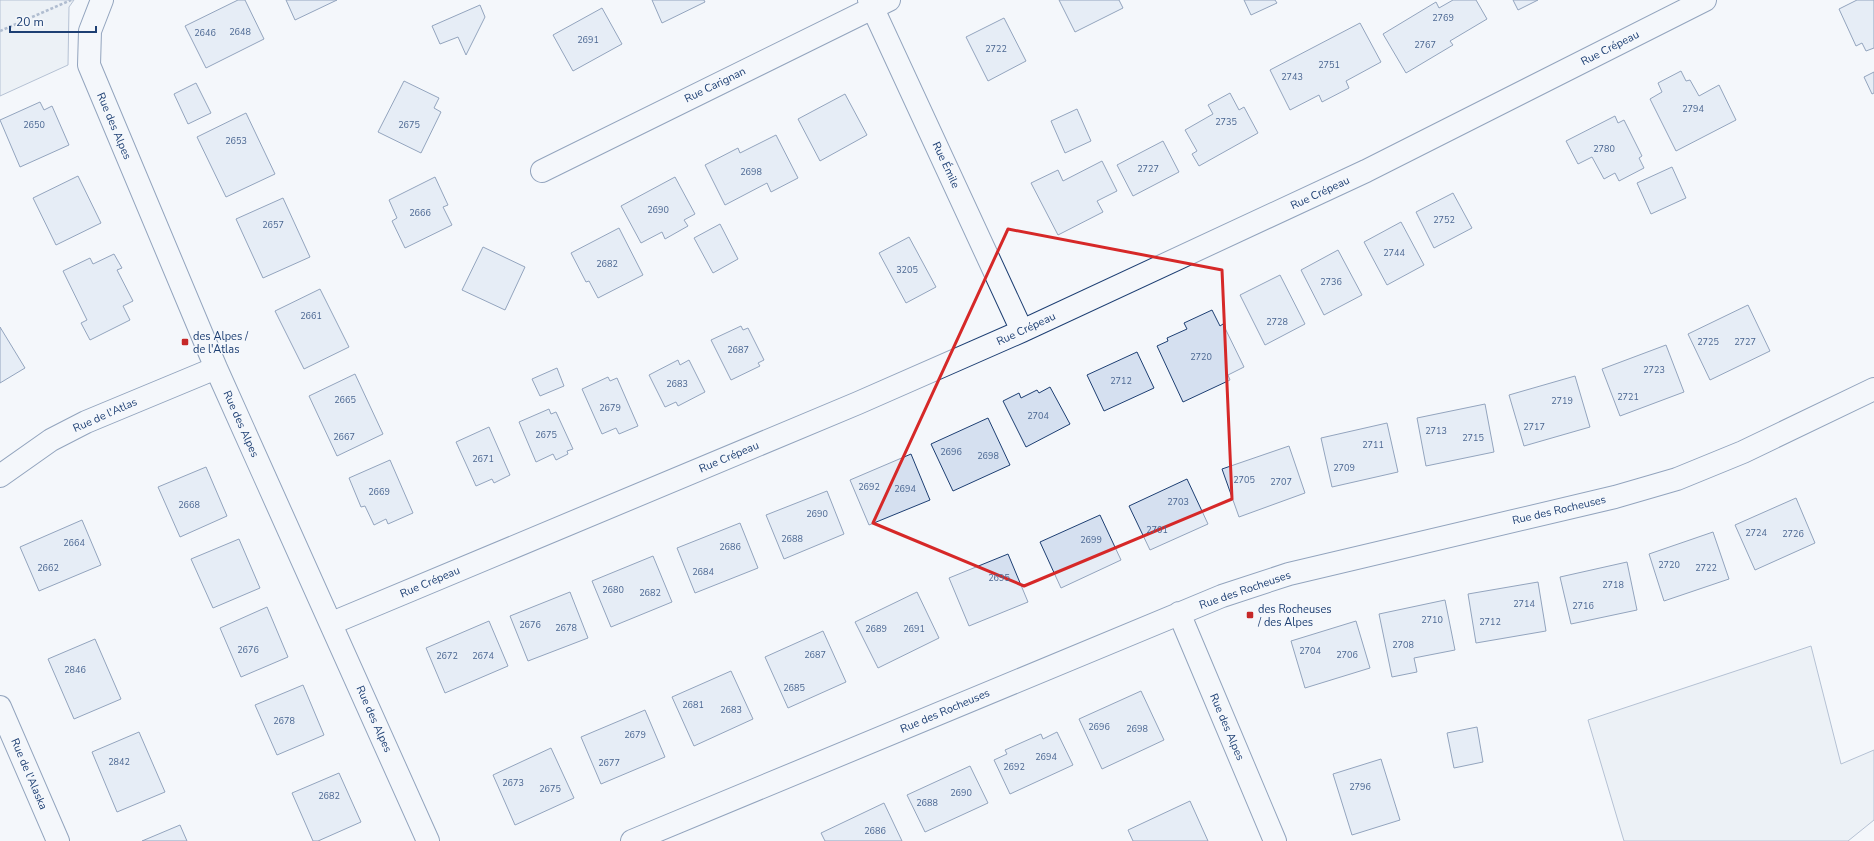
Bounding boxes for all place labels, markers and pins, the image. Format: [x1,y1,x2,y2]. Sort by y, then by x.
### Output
place label: des Alpes / de l'Atlas [193,329,249,357]
marker: des Alpes / de l'Atlas [180,337,190,347]
place label: des Rocheuses / des Alpes [1257,602,1332,630]
marker: des Rocheuses / des Alpes [1245,610,1255,620]

